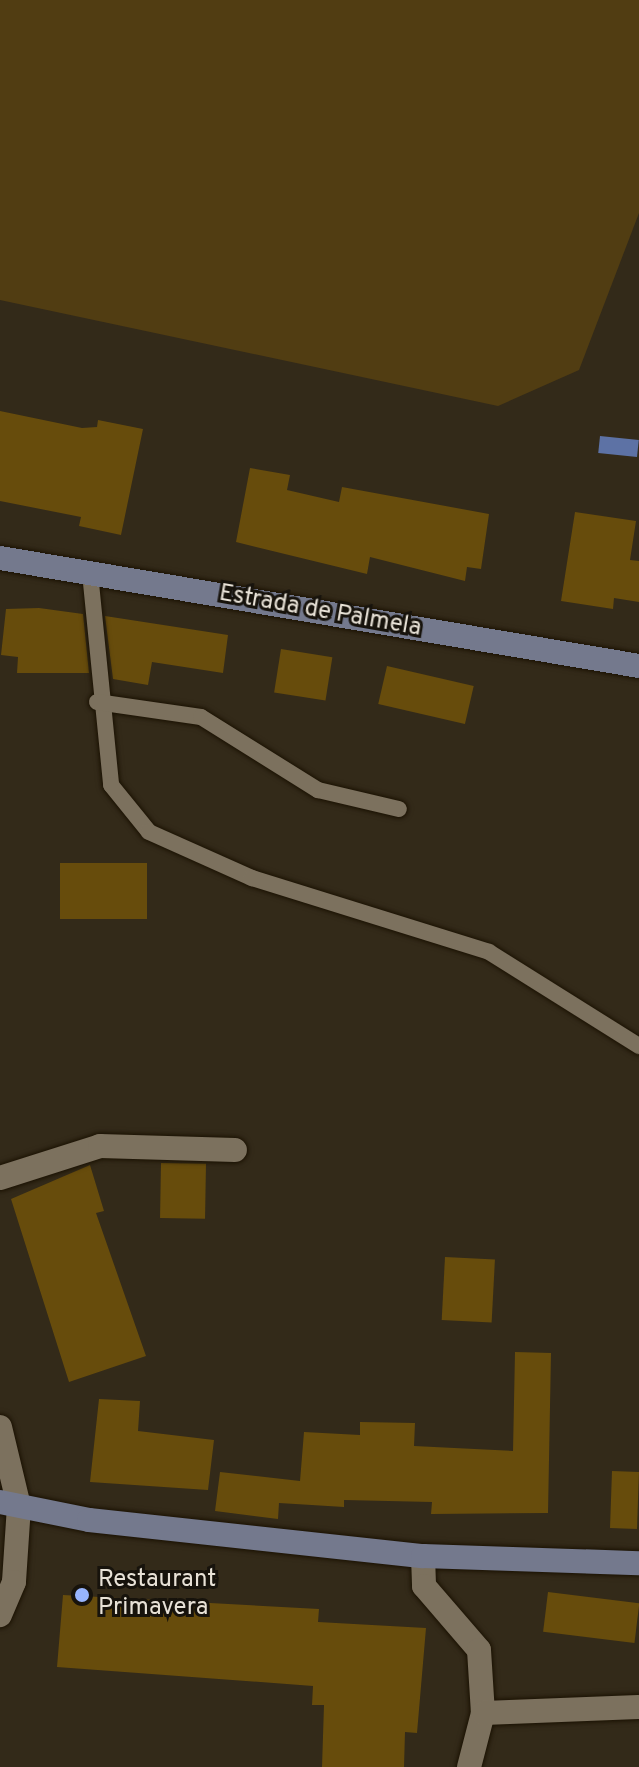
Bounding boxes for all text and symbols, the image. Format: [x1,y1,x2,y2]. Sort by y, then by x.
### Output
street label: Estrada de Palmela [217,580,423,644]
place label: Restaurant Primavera [98,1567,216,1623]
marker: Restaurant Primavera [73,1586,91,1604]

